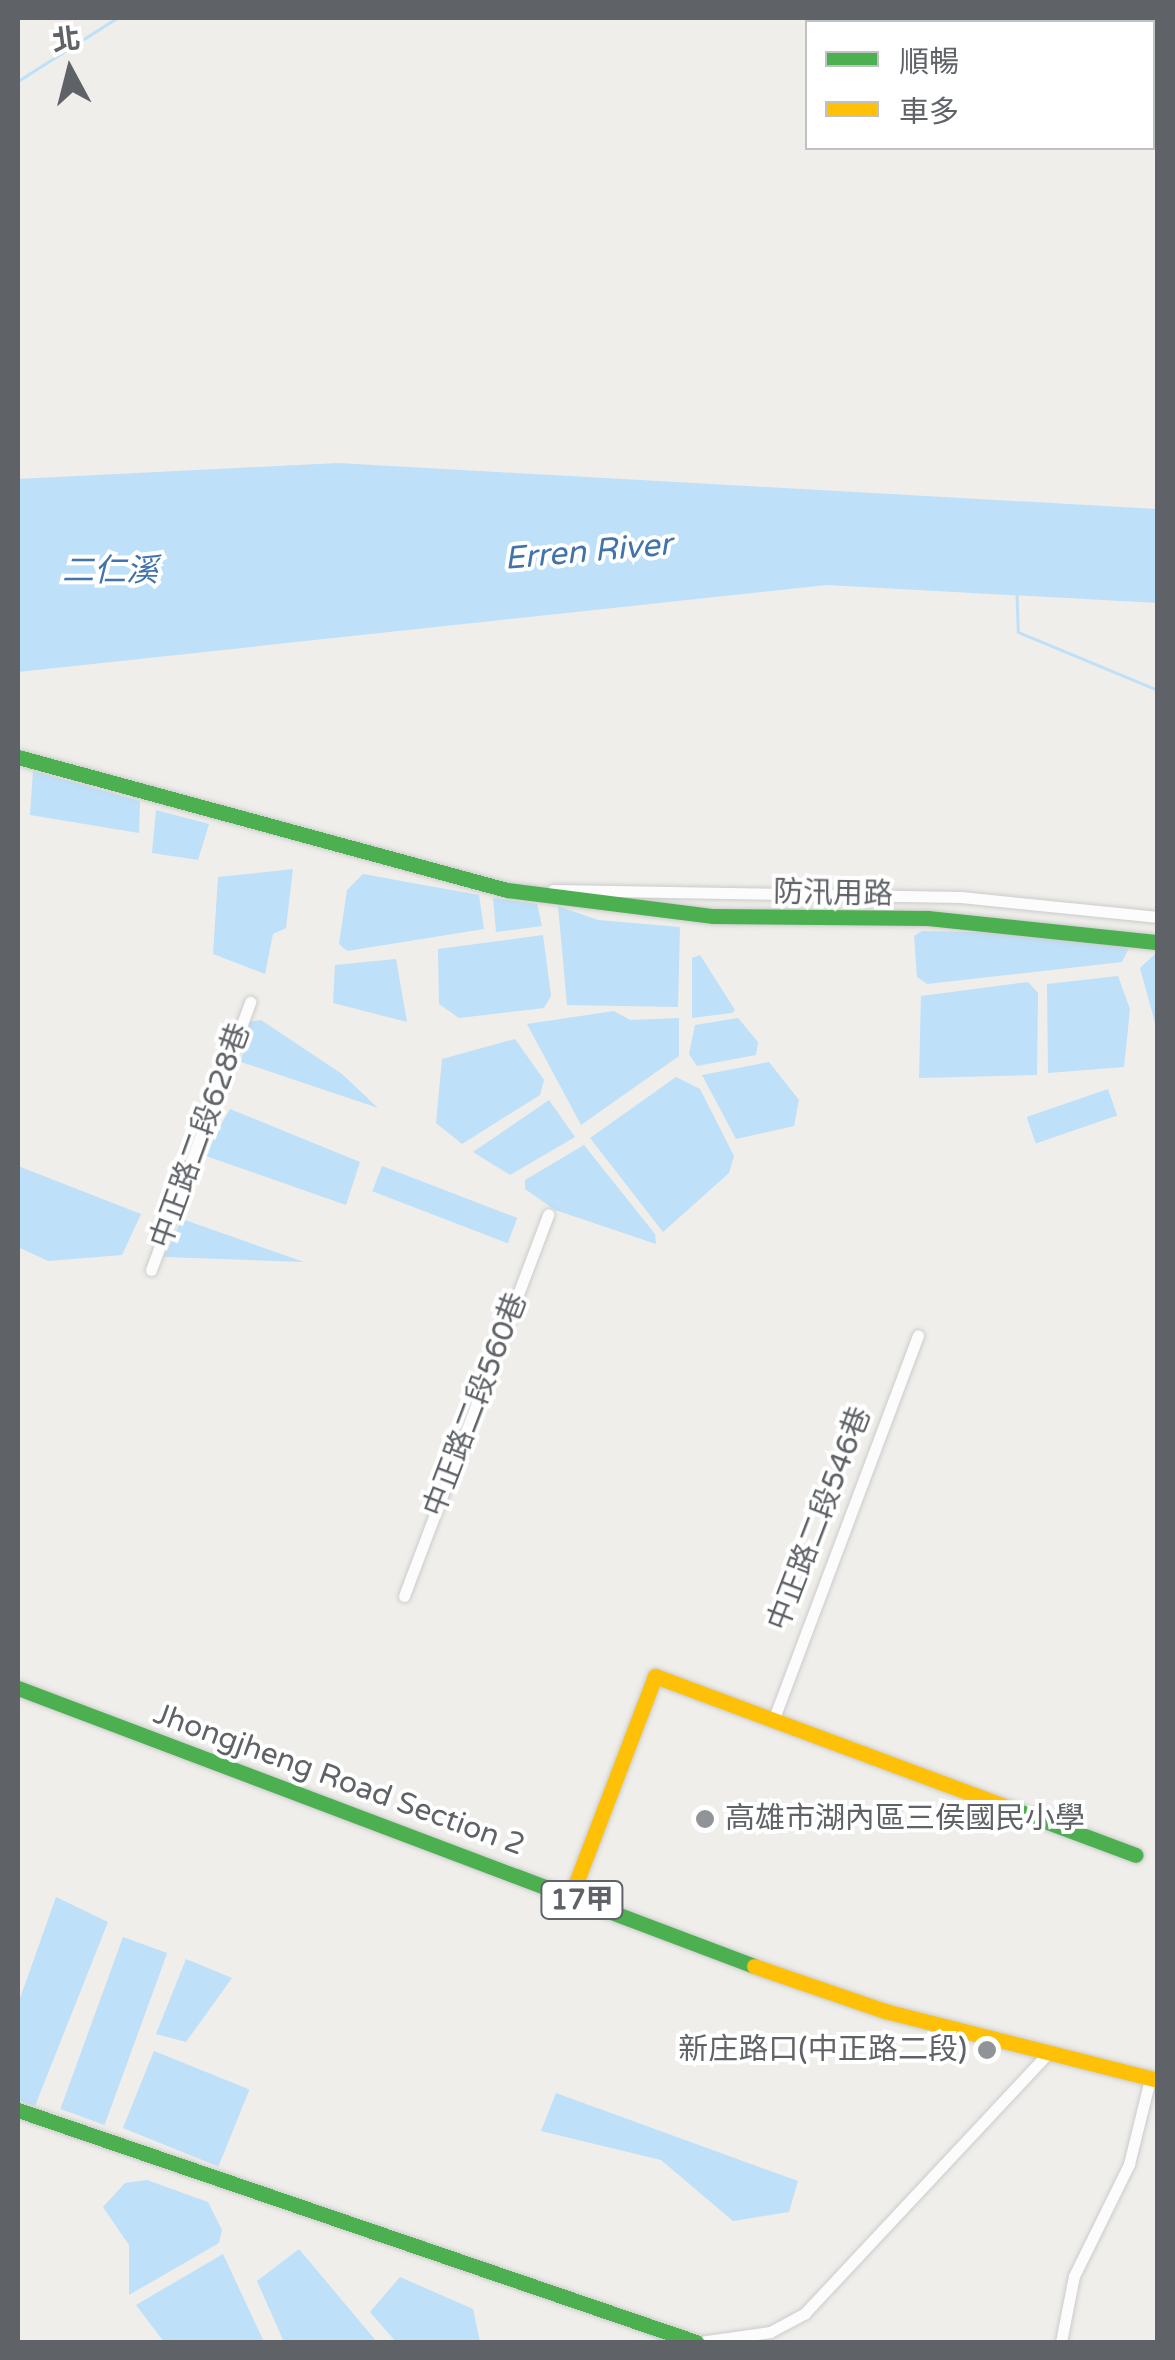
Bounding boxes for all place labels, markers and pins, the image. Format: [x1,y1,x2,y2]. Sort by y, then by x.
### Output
place label: 高雄市湖內區三侯國民小學 [725,1801,1085,1837]
marker: 高雄市湖內區三侯國民小學 [694,1808,716,1830]
place label: 新庄路口(中正路二段) [678,2032,967,2068]
marker: 新庄路口(中正路二段) [976,2039,998,2061]

